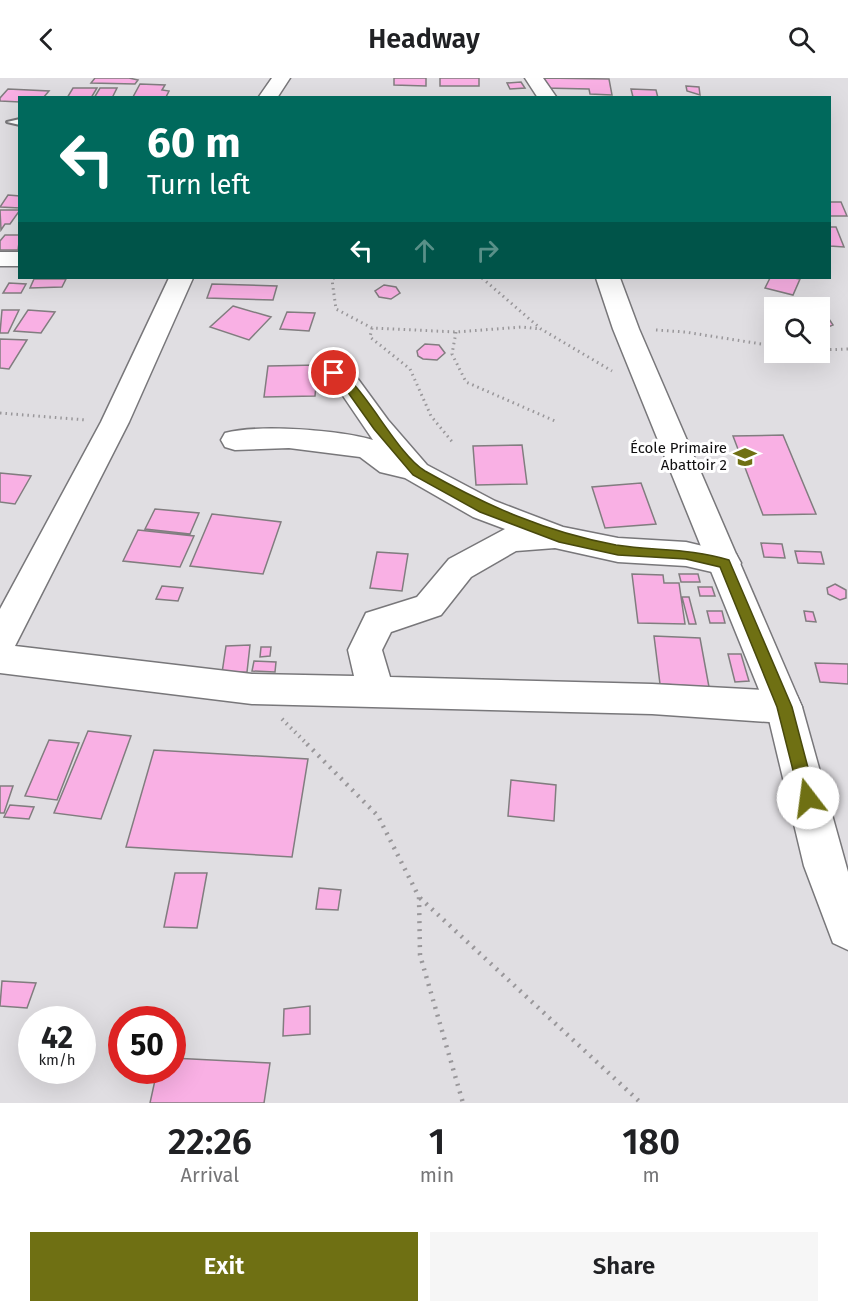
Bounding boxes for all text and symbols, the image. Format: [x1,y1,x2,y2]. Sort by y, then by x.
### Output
icon: back [30,23,63,56]
text: Headway [368,23,480,55]
icon: search [785,23,818,56]
text: 60 m [147,118,241,168]
icon: left [48,120,126,198]
text: Turn left [147,169,250,201]
icon: left [345,234,378,267]
icon: ahead [408,234,441,267]
icon: right [471,234,504,267]
map controls [764,297,830,363]
button: search [764,297,830,363]
pin [308,347,359,398]
icon: arrive [317,356,350,389]
place label: École Primaire Abattoir 2 [630,439,727,474]
school or university icon: École Primaire Abattoir 2 [732,444,758,470]
position arrow [776,766,840,830]
speed limit sign: 50 [108,1006,186,1084]
text: 42 [41,1020,73,1056]
text: km/h [38,1051,76,1069]
text: 22:26 [168,1120,252,1164]
text: 1 [429,1120,445,1164]
text: 180 [622,1120,680,1164]
text: Arrival [181,1163,239,1187]
text: min [420,1163,454,1187]
text: m [643,1163,660,1187]
button: Exit [30,1232,418,1301]
button: Share [430,1232,818,1301]

